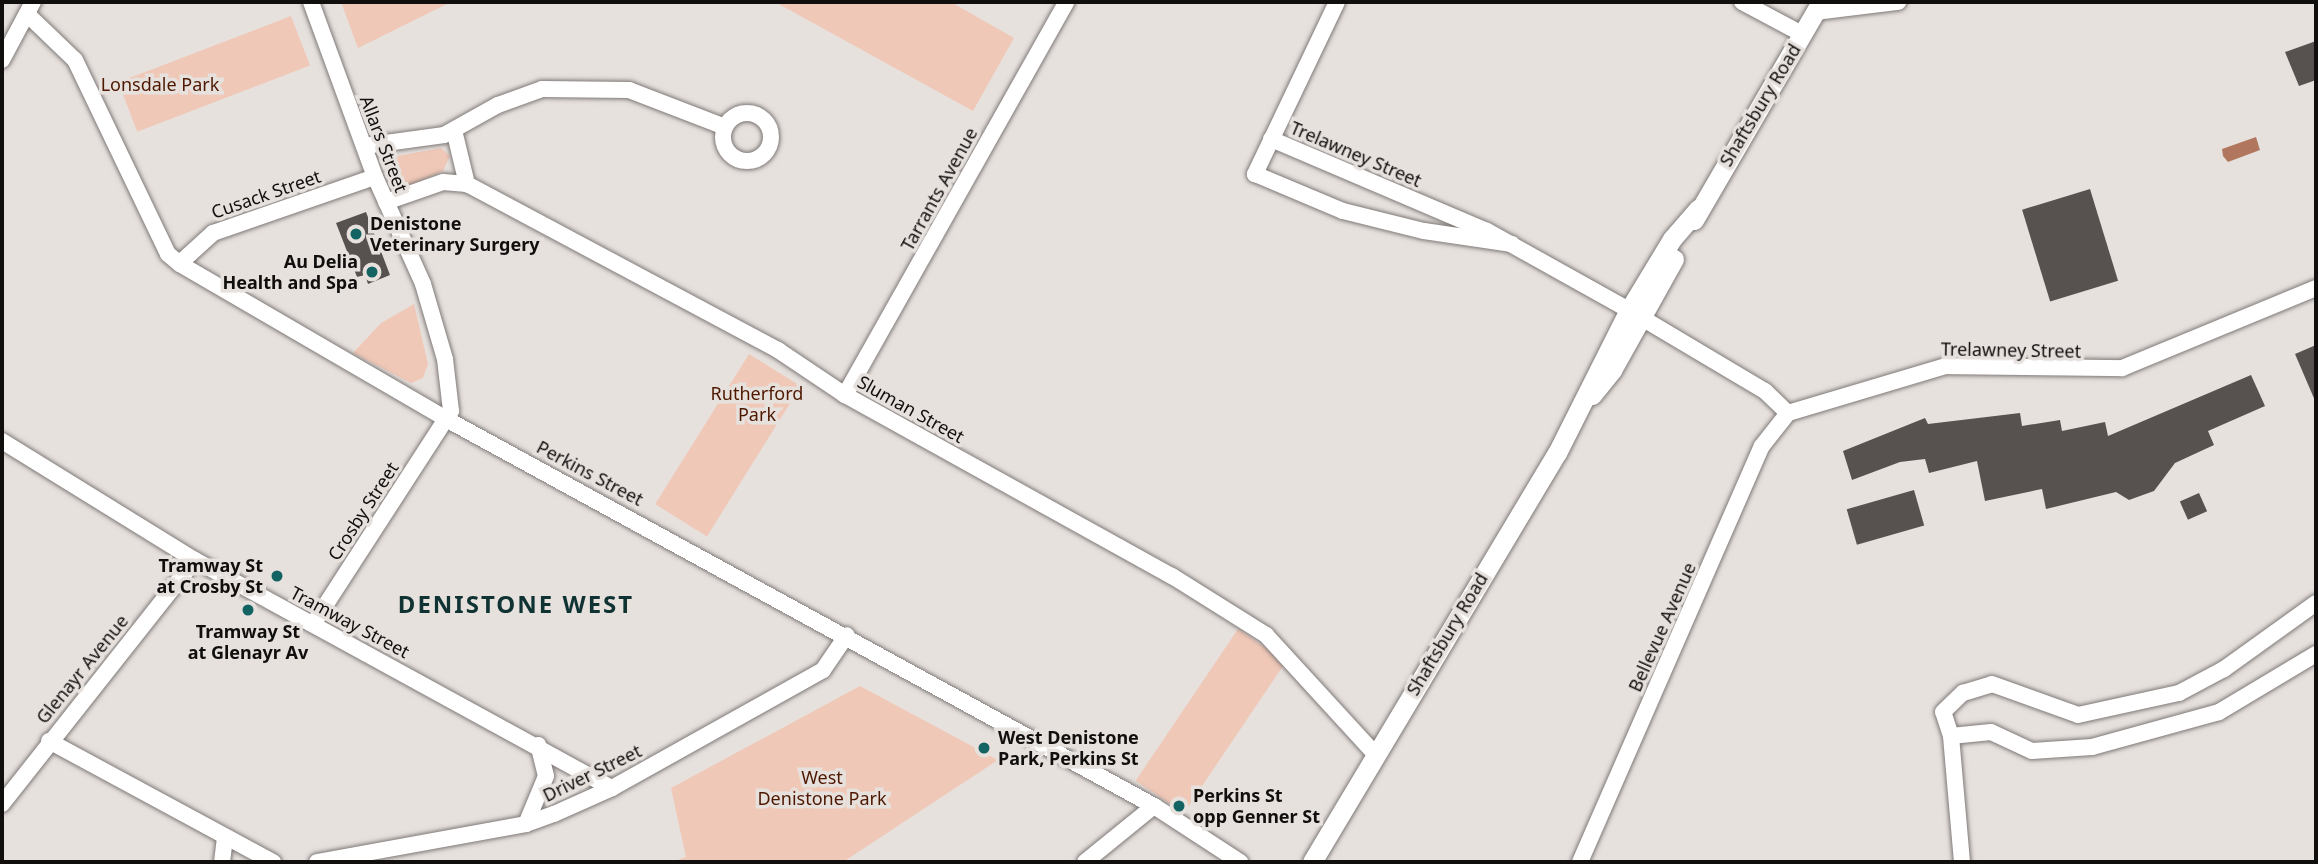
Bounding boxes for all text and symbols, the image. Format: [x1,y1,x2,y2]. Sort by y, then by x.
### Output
street label: Shaftsbury Road [1715,40,1805,170]
park label: Lonsdale Park [101,73,219,95]
street label: Allars Street [356,93,412,195]
street label: Trelawney Street [1287,117,1425,191]
street label: Tarrants Avenue [896,124,982,254]
street label: Cusack Street [208,165,324,223]
place label: Denistone Veterinary Surgery [370,213,539,256]
marker: Denistone Veterinary Surgery [348,226,364,242]
place label: Au Delia Health and Spa [223,251,358,294]
marker: Au Delia Health and Spa [364,264,380,280]
street label: Trelawney Street [1941,338,2081,362]
street label: Sluman Street [854,371,968,447]
park label: Rutherford Park [711,383,803,426]
street label: Perkins Street [533,436,647,510]
street label: Crosby Street [323,458,403,564]
place label: Tramway St at Crosby St [156,555,263,598]
street label: Bellevue Avenue [1624,559,1700,695]
marker: Tramway St at Crosby St [269,568,285,584]
street label: Shaftsbury Road [1402,569,1492,699]
street label: Tramway Street [287,582,413,662]
district label: DENISTONE WEST [400,590,632,618]
marker: Tramway St at Glenayr Av [240,602,256,618]
street label: Glenayr Avenue [32,610,132,728]
place label: Tramway St at Glenayr Av [188,621,308,664]
place label: West Denistone Park, Perkins St [998,727,1139,770]
street label: Driver Street [539,740,645,806]
marker: West Denistone Park, Perkins St [976,740,992,756]
park label: West Denistone Park [757,767,887,810]
place label: Perkins St opp Genner St [1193,785,1320,828]
marker: Perkins St opp Genner St [1171,798,1187,814]

